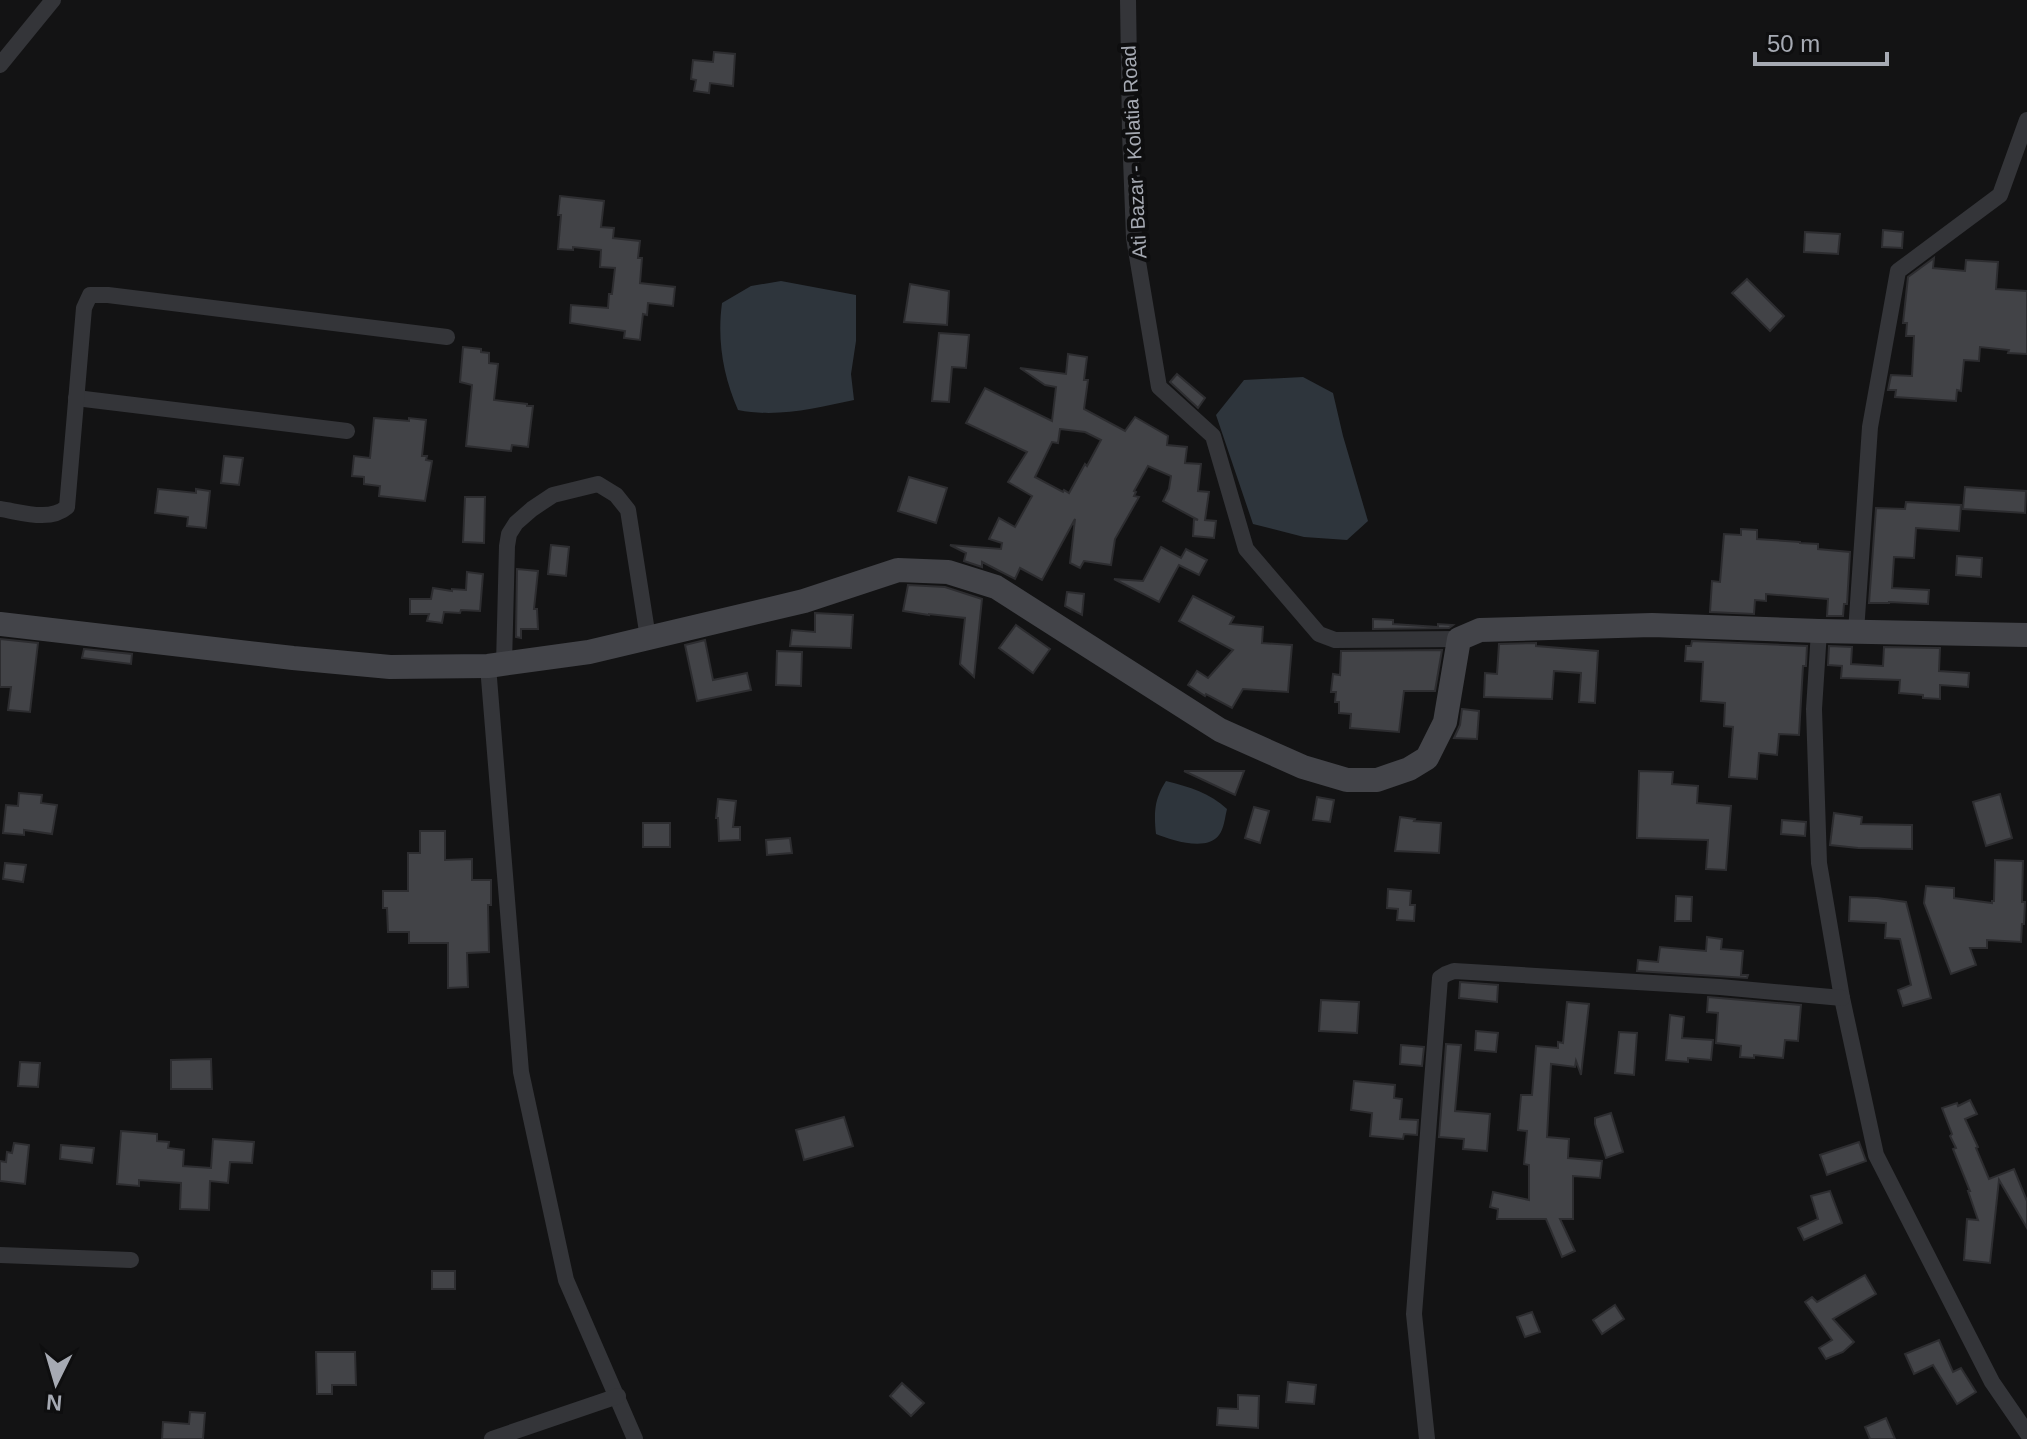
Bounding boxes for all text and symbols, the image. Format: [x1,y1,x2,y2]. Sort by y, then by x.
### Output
scale bar [1755,16,1887,66]
text: 50 m [1767,30,1820,57]
street label: Ati Bazar - Kolatia Road [1117,45,1151,259]
north arrow [16,1343,96,1423]
text: N [45,1389,63,1416]

